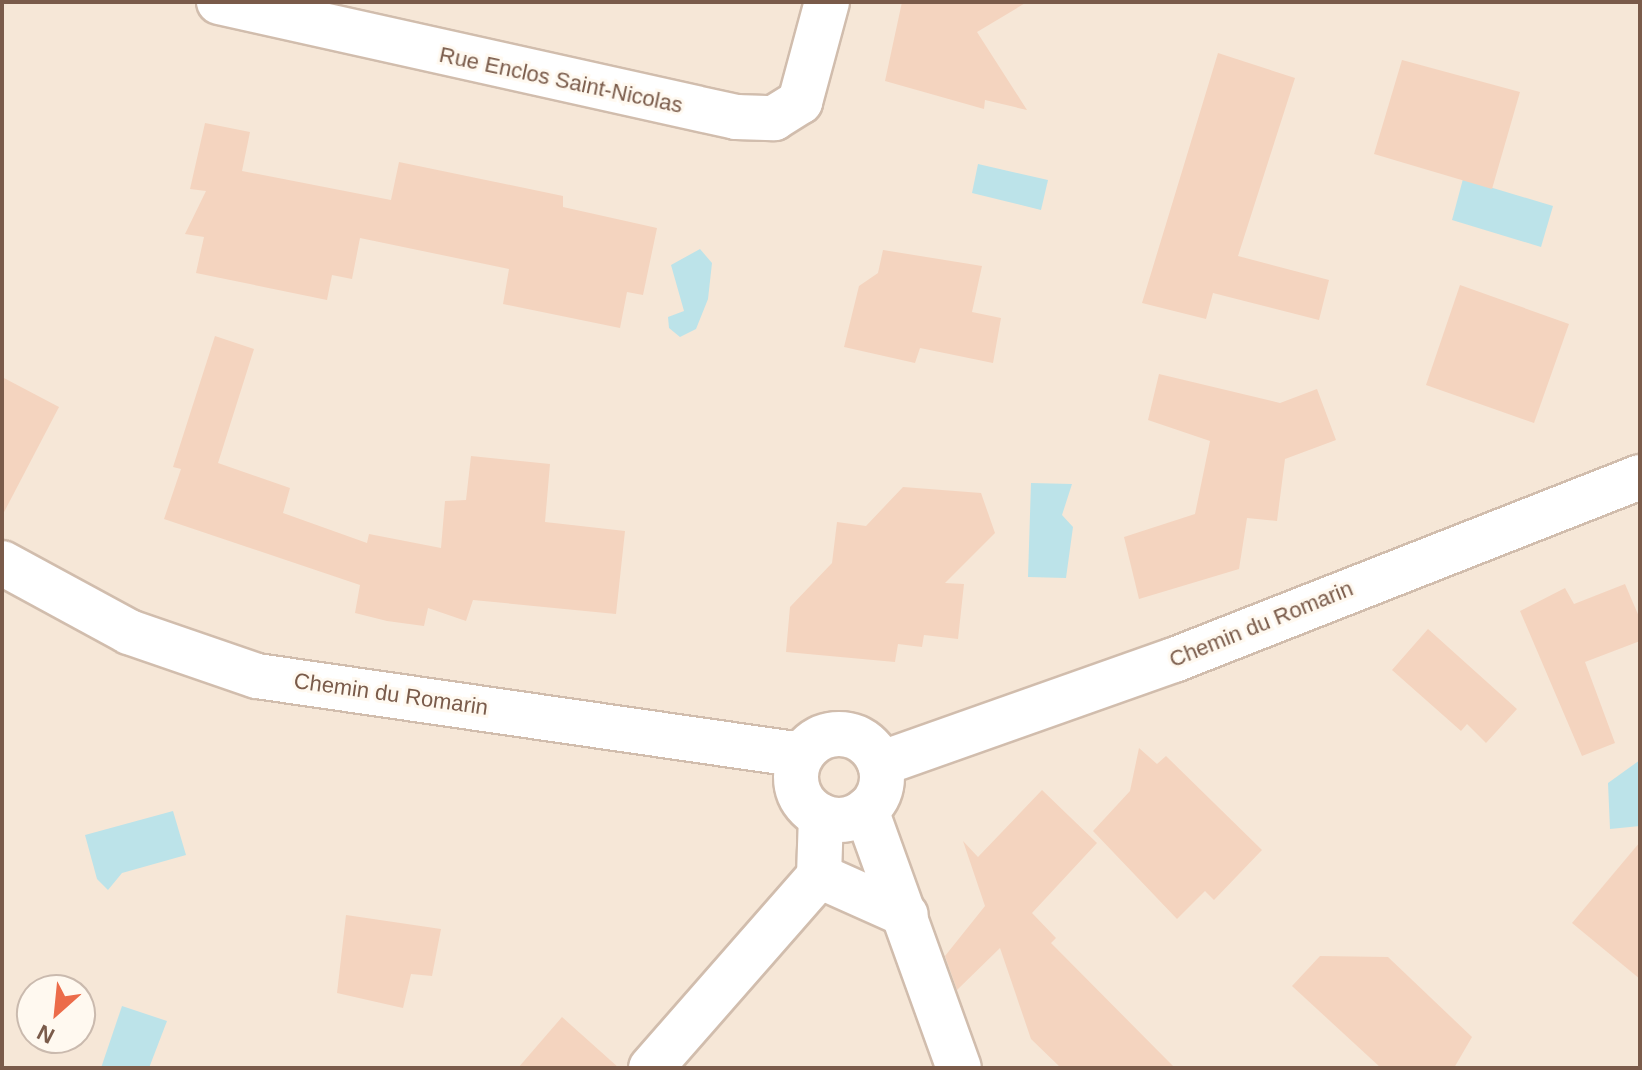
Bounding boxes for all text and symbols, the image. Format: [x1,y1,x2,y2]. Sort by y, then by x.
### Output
street label: Rue Enclos Saint-Nicolas [437,41,685,119]
street label: Chemin du Romarin [1165,575,1357,673]
street label: Chemin du Romarin [292,667,490,721]
north arrow [16,974,96,1054]
text: N [33,1019,59,1049]

